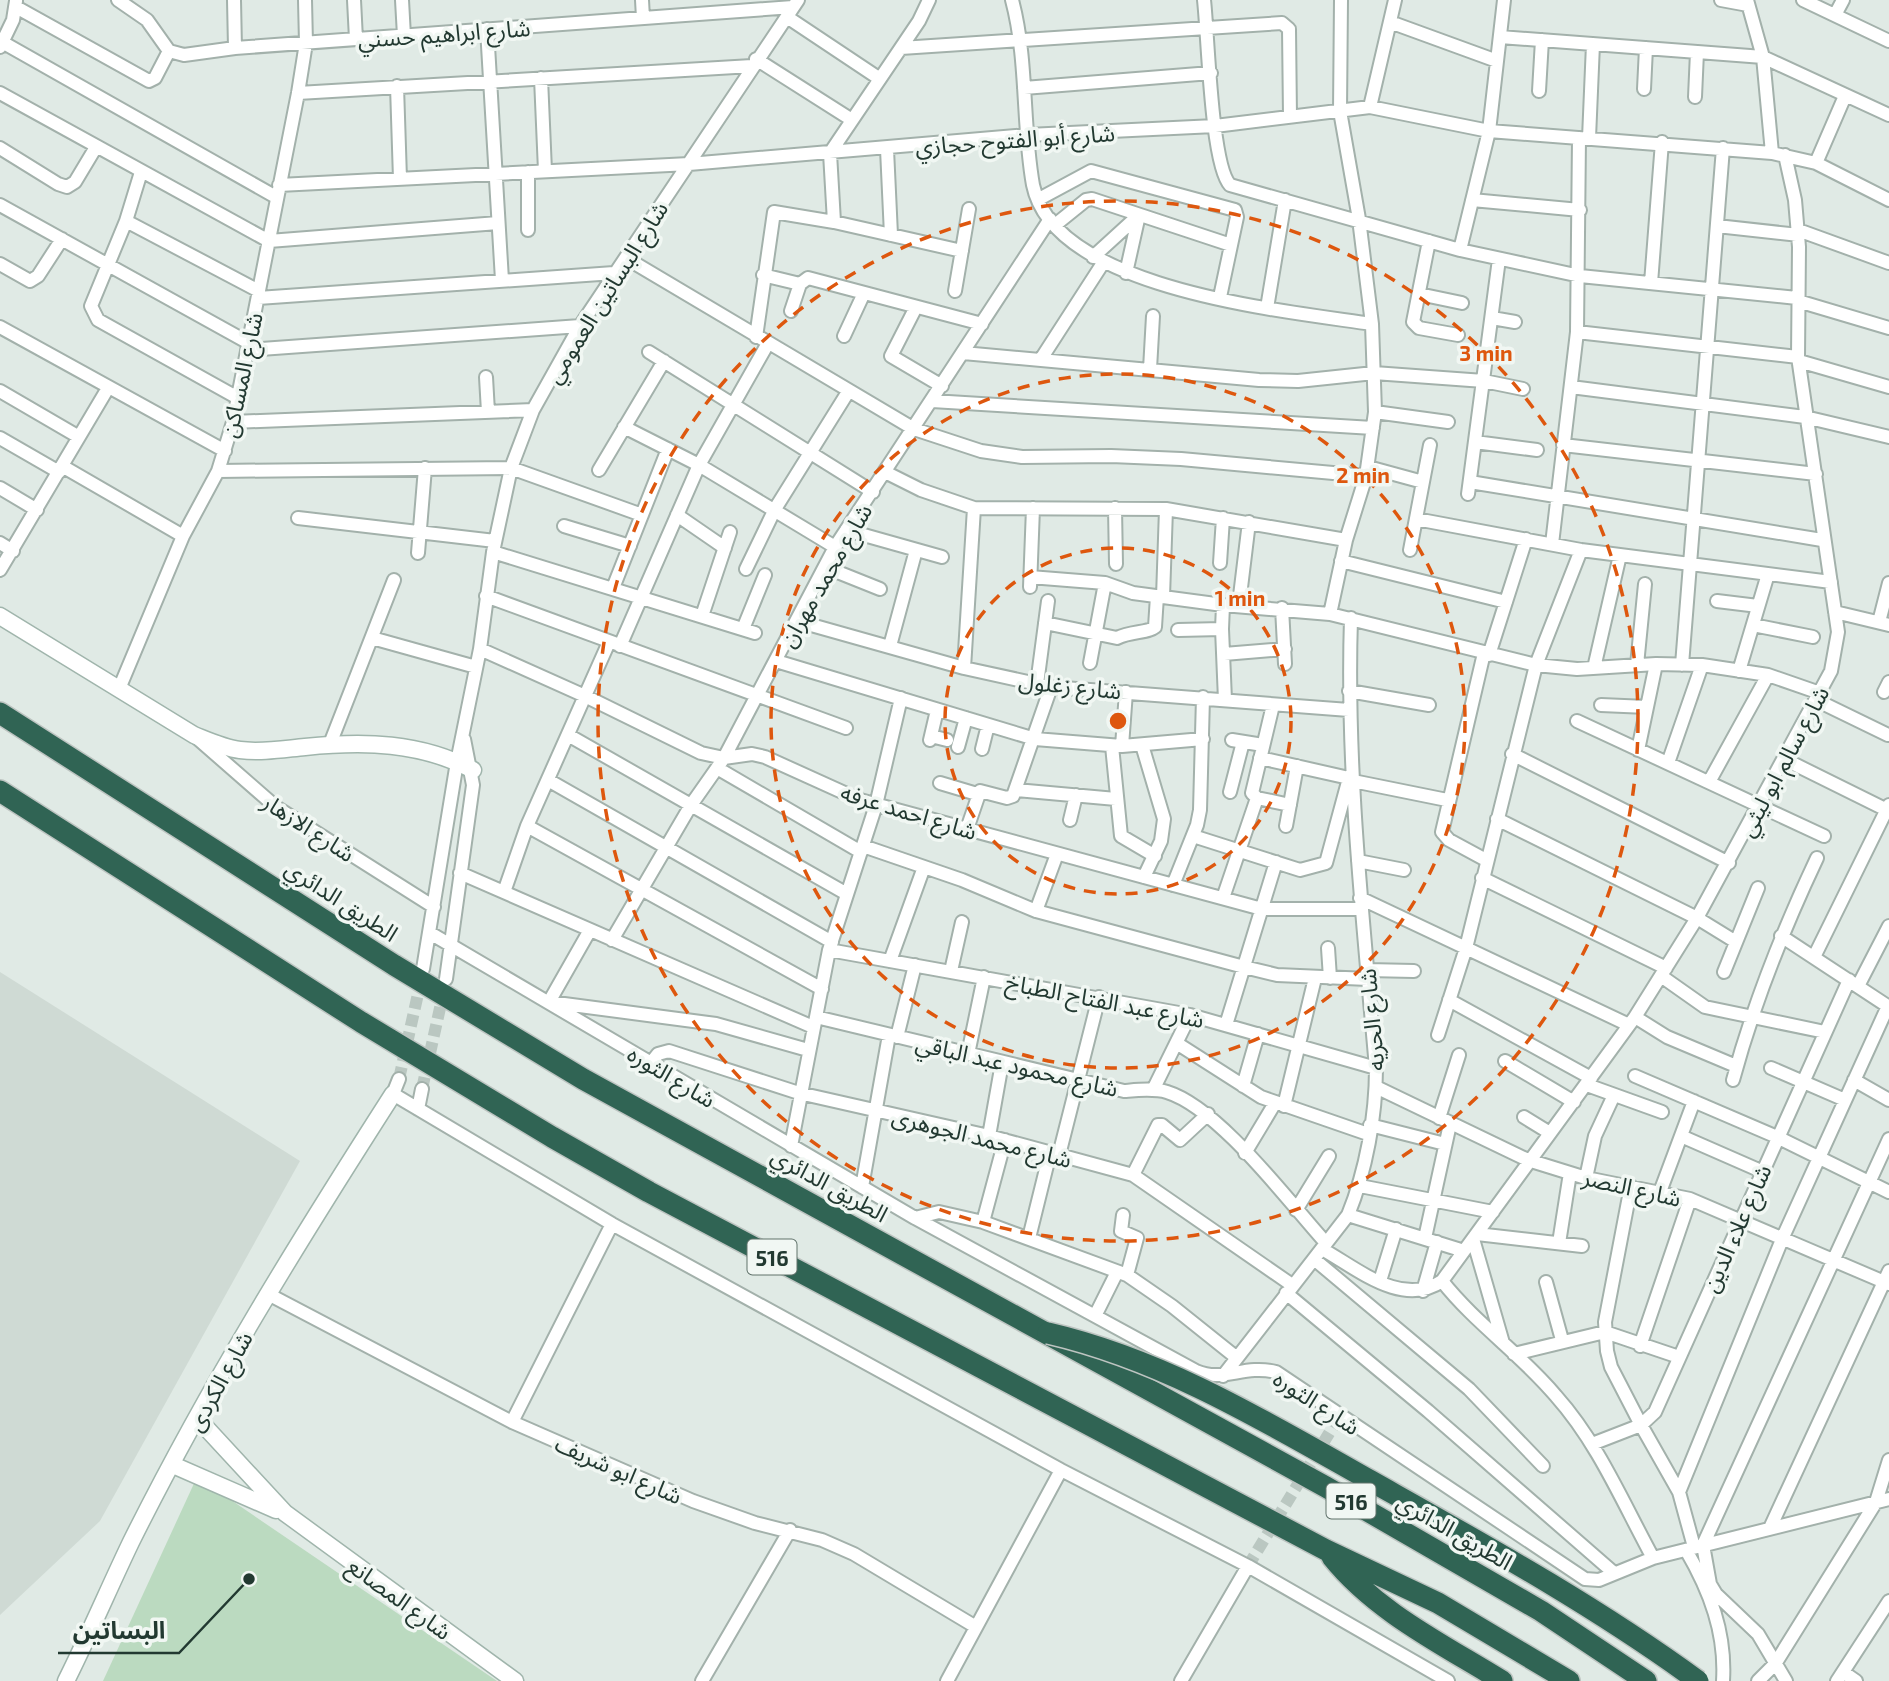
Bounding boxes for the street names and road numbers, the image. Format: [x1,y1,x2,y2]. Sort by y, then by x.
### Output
street label: شارع ابراهيم حسني [357,13,532,57]
street label: شارع أبو الفتوح حجازي [914,118,1116,164]
street label: شارع البساتين العمومي [539,196,677,391]
street label: شارع المساكن [214,310,272,441]
street label: شارع محمد مهران [773,498,881,654]
street label: شارع زغلول [1017,666,1123,708]
street label: شارع سالم ابو ليثي [1732,681,1838,843]
street label: شارع احمد عرفه [836,777,981,849]
street label: شارع الازهار [254,786,361,871]
street label: الطريق الدائري [278,853,404,950]
street label: شارع عبد الفتاح الطباخ [1003,967,1207,1037]
street label: شارع الحريه [1353,967,1393,1072]
street label: شارع محمود عبد الباقي [912,1028,1121,1106]
street label: شارع الثوره [621,1039,721,1117]
street label: شارع محمد الجوهرى [888,1101,1075,1177]
street label: الطريق الدائري [765,1141,893,1231]
street label: شارع علاء الدين [1695,1160,1780,1298]
street label: شارع النصر [1578,1162,1684,1216]
road number: 516 [748,1240,796,1274]
street label: شارع الكردى [180,1326,261,1438]
street label: شارع الثوره [1266,1364,1366,1444]
street label: شارع ابو شريف [549,1429,687,1513]
road number: 516 [1326,1484,1376,1518]
street label: الطريق الدائري [1390,1487,1518,1579]
street label: شارع المصانع [340,1551,457,1648]

